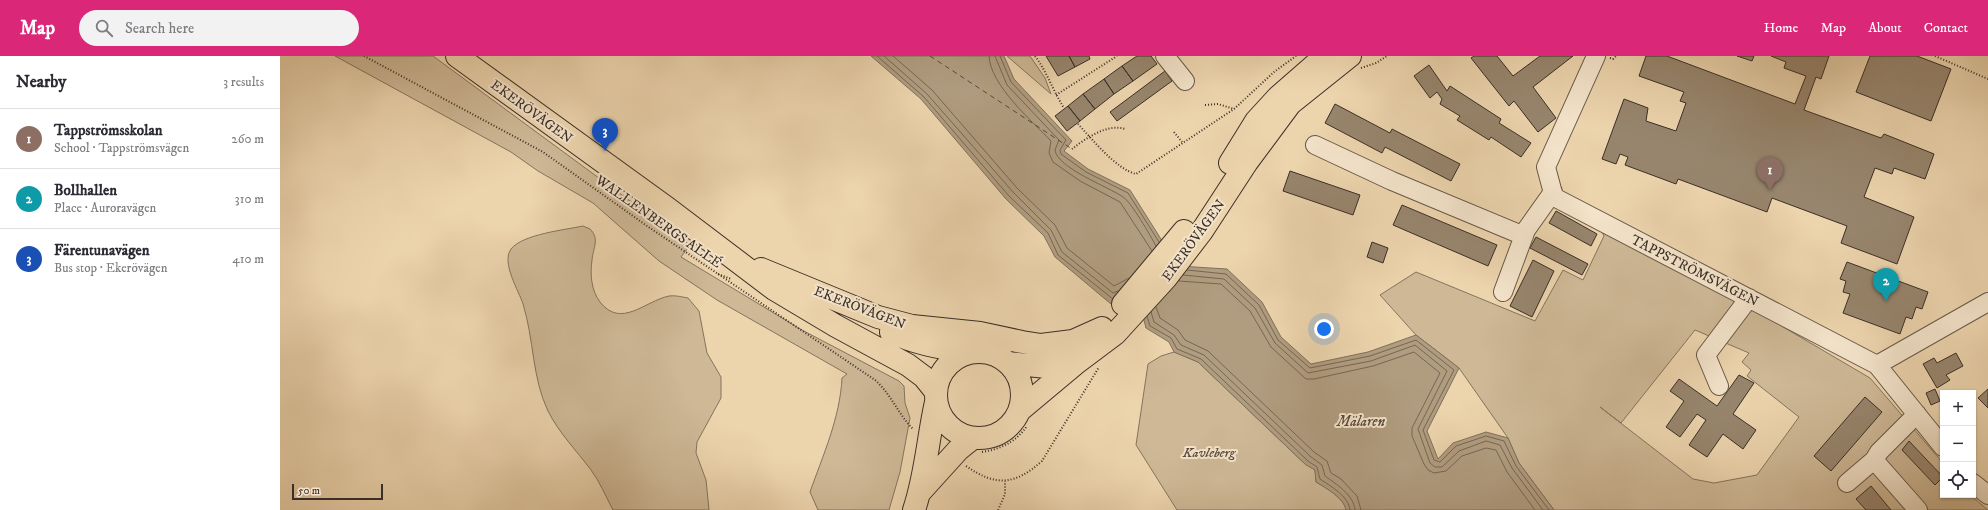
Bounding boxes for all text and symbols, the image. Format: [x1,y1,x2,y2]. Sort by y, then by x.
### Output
search box [79,10,359,46]
text: Map [20,17,55,40]
icon: search [93,17,115,39]
text: Search here [125,19,194,38]
text: Home [1764,19,1798,37]
text: Map [1820,19,1846,37]
text: About [1868,19,1902,37]
text: Contact [1924,19,1968,37]
text: Nearby [16,71,66,93]
text: 3 results [223,74,264,90]
street label: EKERÖVÄGEN [487,76,576,148]
pin: 3 [592,118,618,151]
text: Tappströmsskolan [54,121,163,140]
text: 1 [27,131,31,147]
text: 260 m [231,131,264,147]
text: School · Tappströmsvägen [54,140,189,156]
pin: 1 [1757,157,1783,190]
street label: WALLENBERGS ALLÉ [591,171,725,272]
text: Bollhallen [54,181,117,200]
text: 2 [26,191,32,207]
text: 310 m [235,191,264,207]
street label: EKERÖVÄGEN [1158,196,1230,285]
text: Place · Auroravägen [54,200,156,216]
street label: TAPPSTRÖMSVÄGEN [1628,231,1762,311]
text: Färentunavägen [54,241,150,260]
text: 3 [27,251,31,267]
text: 410 m [232,251,264,267]
text: Bus stop · Ekerövägen [54,260,168,276]
pin: 2 [1873,268,1899,301]
street label: EKERÖVÄGEN [811,282,909,334]
your location [1314,319,1334,339]
map controls [1940,390,1976,498]
button: + [1940,390,1976,426]
water label: Mälaren [1336,412,1385,431]
button: − [1940,426,1976,462]
park label: Kavleberg [1182,444,1237,462]
button: locate [1940,462,1976,498]
scale bar [292,482,383,501]
text: 50 m [298,484,320,498]

